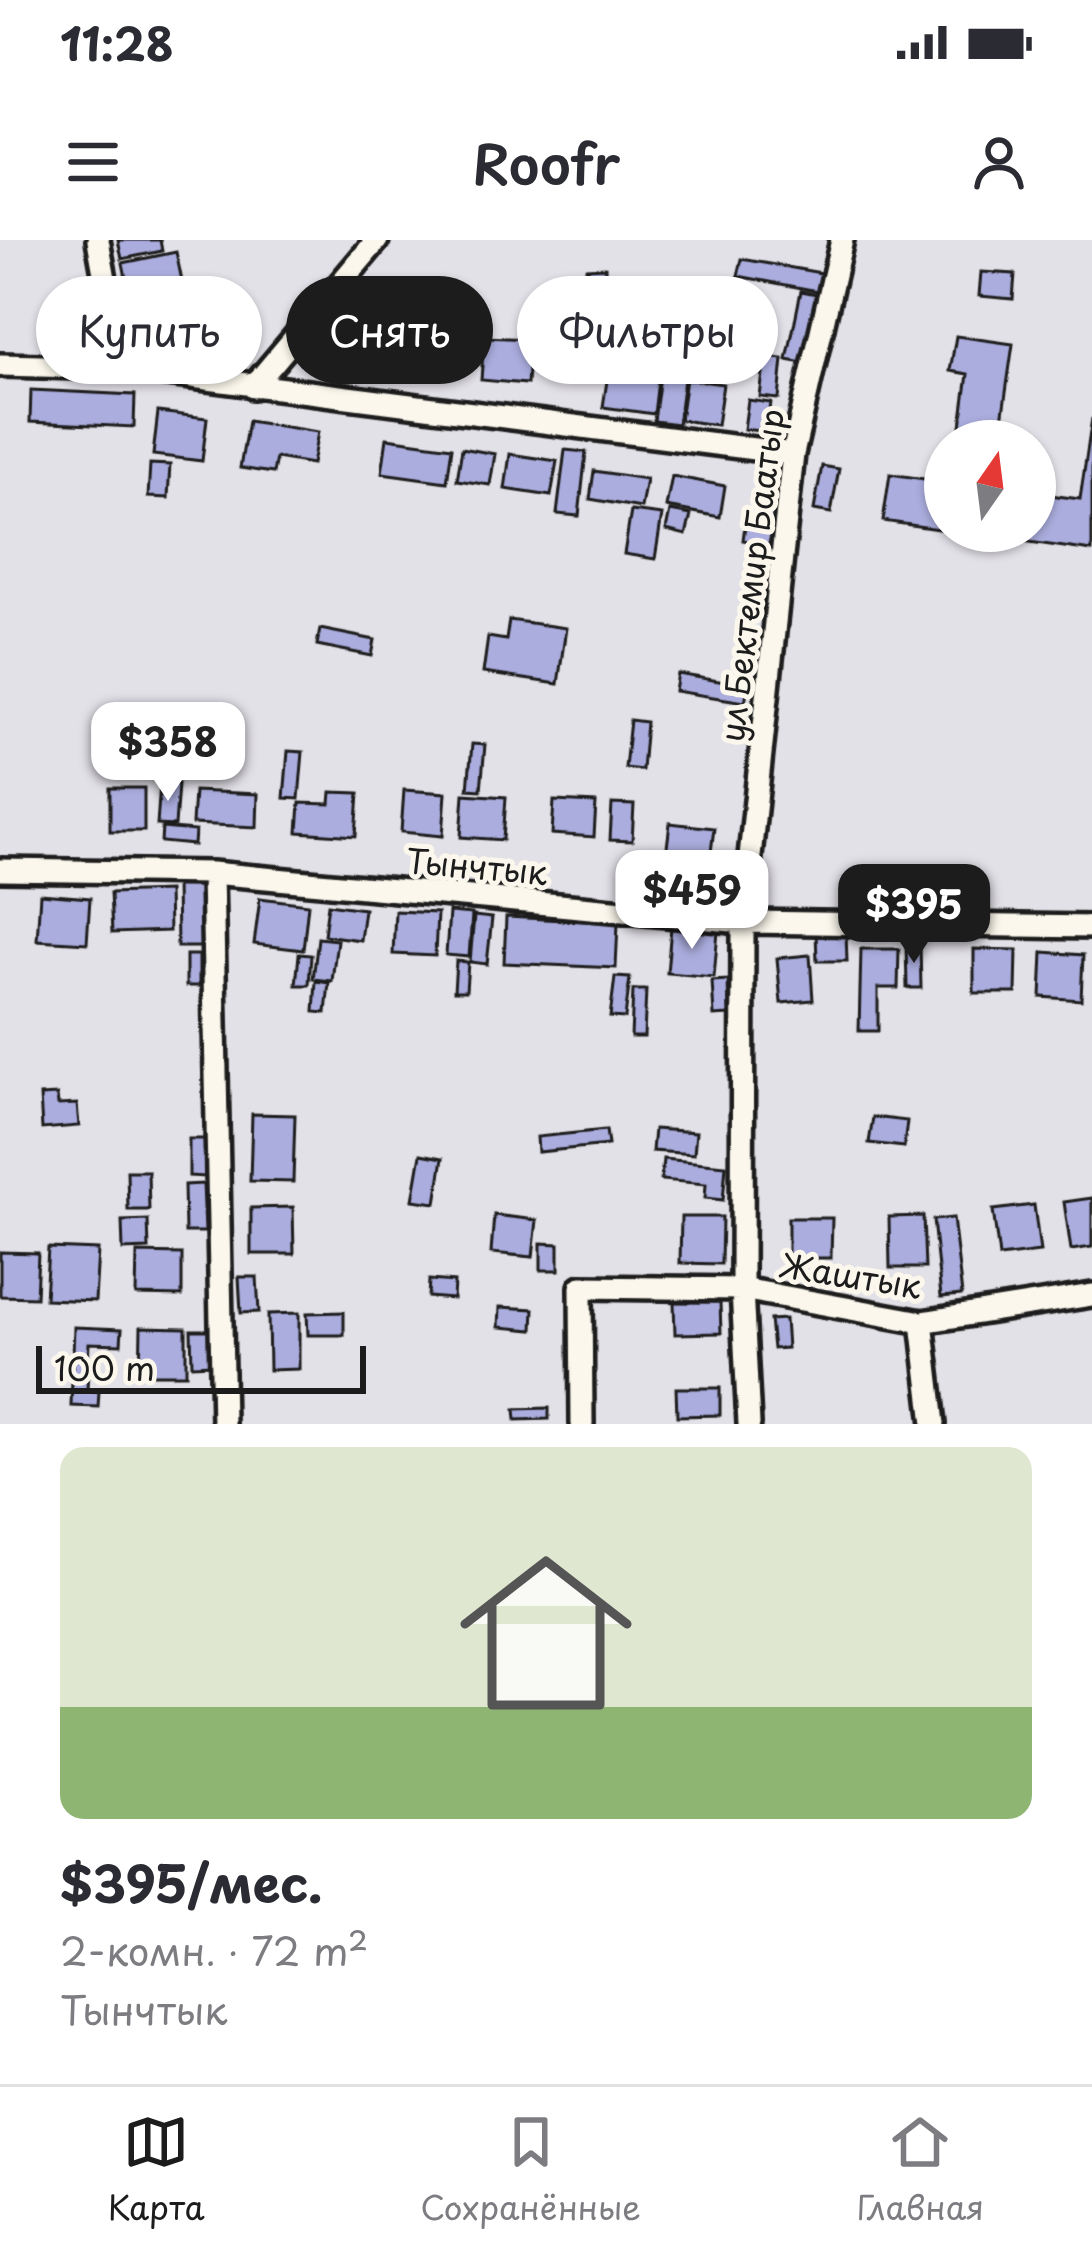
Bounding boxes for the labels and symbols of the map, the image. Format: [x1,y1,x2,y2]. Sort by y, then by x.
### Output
street label: ул Бектемир Баатыр [705,406,795,744]
north arrow [924,420,1056,552]
pin: $358 [97,702,239,804]
street label: Тынчтык [404,834,550,896]
pin: $459 [621,850,763,952]
pin: $395 [843,864,985,966]
street label: Жаштык [777,1238,926,1310]
scale bar [36,1340,366,1393]

